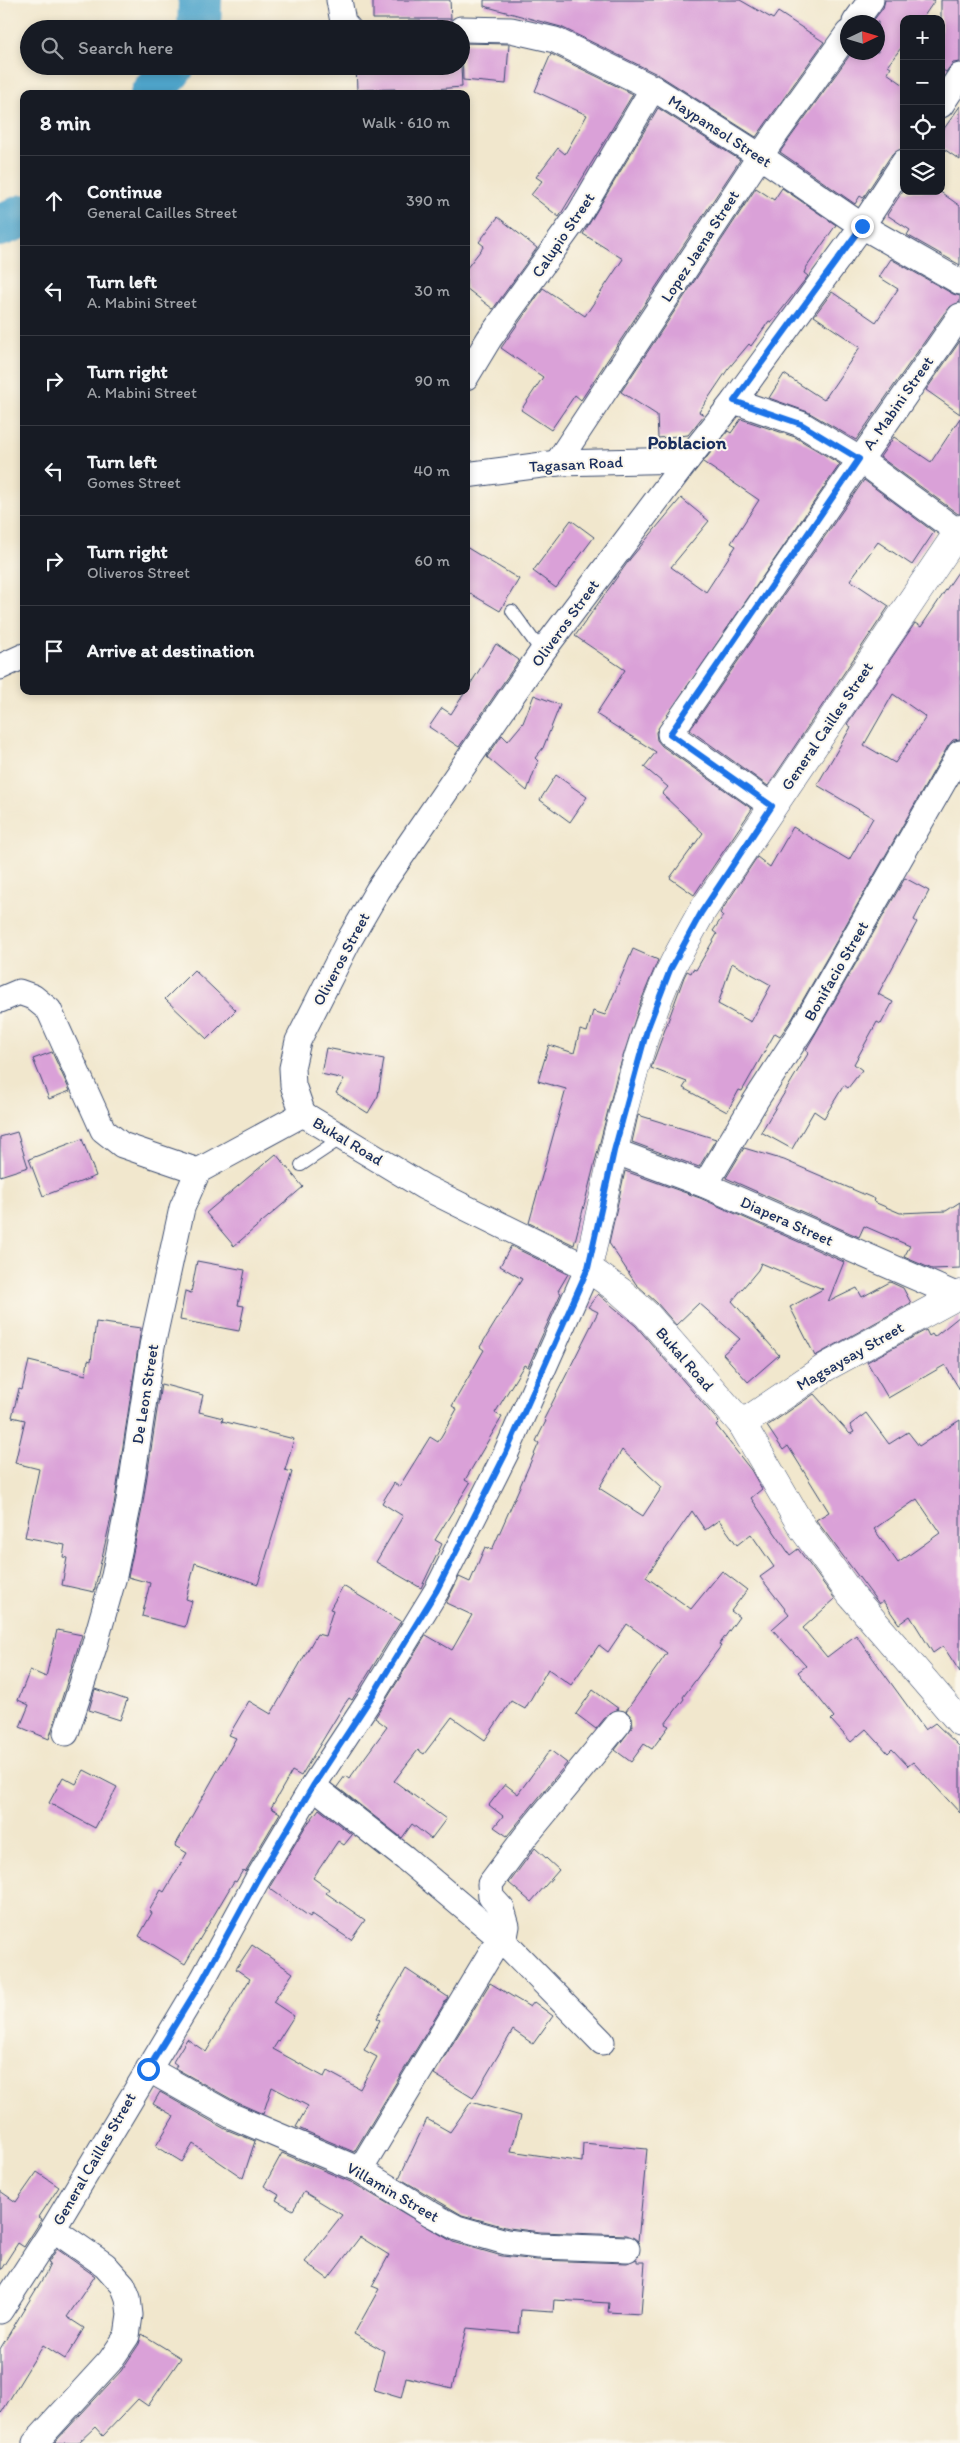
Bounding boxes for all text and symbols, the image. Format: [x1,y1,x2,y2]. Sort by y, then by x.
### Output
north arrow [840,15,885,60]
map controls [900,15,945,195]
button: + [900,15,945,60]
search box [20,20,470,75]
icon: search [38,34,66,62]
text: Search here [78,36,173,59]
button: − [900,60,945,105]
street label: Maypansol Street [665,91,775,171]
button: locate [900,105,945,150]
text: 8 min [40,110,90,135]
text: Walk · 610 m [362,113,450,132]
button: layers [900,150,945,195]
text: Continue [87,180,162,203]
icon: ahead [40,187,68,215]
street label: Lopez Jaena Street [657,187,743,305]
street label: Calupio Street [528,189,598,281]
text: 390 m [406,191,450,210]
text: General Cailles Street [87,203,237,222]
route end [851,215,874,238]
text: Turn left [87,270,157,293]
icon: left [40,277,68,305]
text: 30 m [414,281,450,300]
text: A. Mabini Street [87,293,197,312]
street label: A. Mabini Street [859,353,937,453]
text: Turn right [87,360,168,383]
icon: right [40,367,68,395]
text: 90 m [415,371,450,390]
text: A. Mabini Street [87,383,197,402]
district label: Poblacion [648,431,727,454]
text: Turn left [87,450,157,473]
street label: Tagasan Road [528,452,624,476]
icon: left [40,457,68,485]
text: 40 m [413,461,450,480]
text: Gomes Street [87,473,181,492]
text: Turn right [87,540,168,563]
icon: right [40,547,68,575]
text: 60 m [415,551,450,570]
text: Oliveros Street [87,563,190,582]
street label: Oliveros Street [527,576,603,670]
icon: arrive [40,637,68,665]
text: Arrive at destination [87,639,254,662]
street label: General Cailles Street [777,658,877,794]
street label: Oliveros Street [308,909,374,1009]
street label: Bonifacio Street [800,918,872,1024]
street label: Bukal Road [309,1113,387,1170]
street label: Diapera Street [738,1192,836,1250]
street label: Magsaysay Street [793,1318,907,1394]
street label: Bukal Road [652,1323,718,1395]
street label: De Leon Street [128,1343,162,1445]
route start [137,2058,160,2081]
street label: General Cailles Street [48,2089,140,2229]
street label: Villamin Street [344,2158,442,2226]

